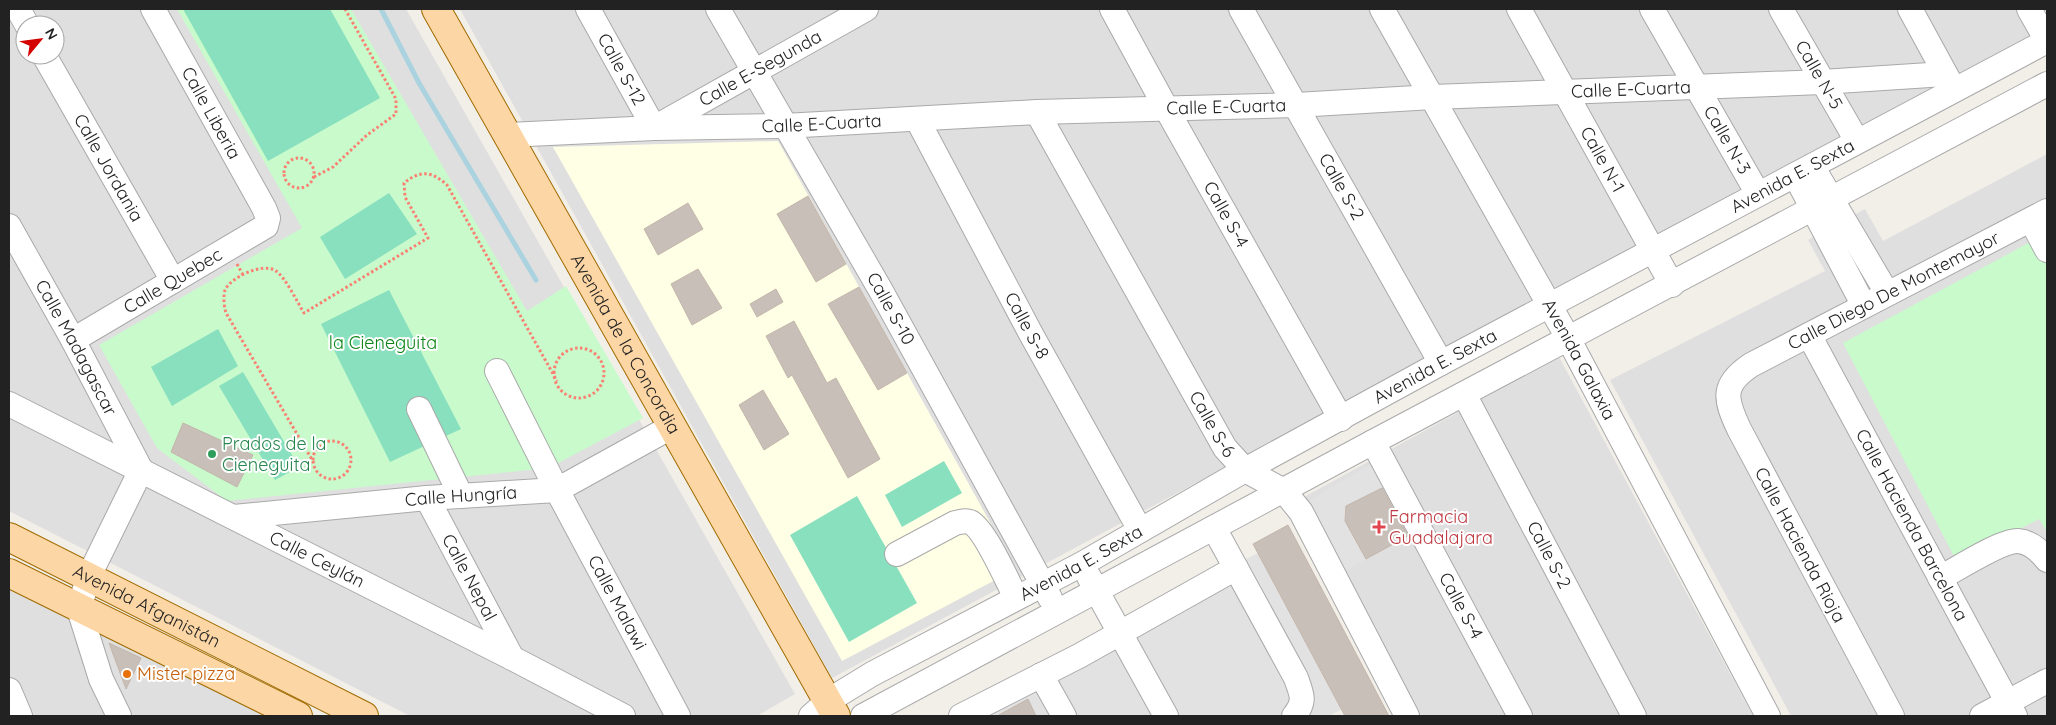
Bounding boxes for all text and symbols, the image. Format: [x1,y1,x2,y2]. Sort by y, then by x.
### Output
north arrow [15,15,65,65]
street label: Calle E-Segunda [695,24,825,111]
text: N [41,25,62,43]
street label: Calle S-12 [593,29,651,109]
street label: Calle N-5 [1790,36,1848,113]
street label: Calle Liberia [177,63,246,163]
street label: Calle E-Cuarta [1571,75,1691,103]
street label: Calle E-Cuarta [1166,93,1287,119]
street label: Calle N-3 [1699,101,1756,178]
street label: Calle E-Cuarta [762,109,882,137]
street label: Calle Jordania [69,110,149,226]
street label: Calle N-1 [1575,122,1630,196]
street label: Avenida E. Sexta [1726,133,1858,218]
street label: Calle S-2 [1314,149,1370,224]
street label: Calle S-4 [1199,177,1254,252]
street label: Calle Diego De Montemayor [1784,226,2003,355]
street label: Calle Quebec [119,243,226,319]
street label: Avenida de la Concordia [566,250,686,438]
street label: Calle S-10 [862,268,921,349]
street label: Calle Madagascar [30,275,123,419]
street label: Calle S-8 [1000,288,1055,363]
street label: Avenida Galaxia [1537,295,1621,424]
street label: Avenida E. Sexta [1369,323,1501,409]
park label: la Cieneguita [329,331,437,354]
street label: Calle S-6 [1184,387,1240,463]
street label: Calle Hacienda Barcelona [1851,425,1973,625]
place label: Prados de la Cieneguita [222,432,327,476]
marker: Prados de la Cieneguita [206,448,218,460]
street label: Calle Hacienda Rioja [1750,463,1851,626]
street label: Calle Hungría [404,480,518,511]
place label: Farmacia Guadalajara [1389,505,1493,549]
street label: Calle S-2 [1522,517,1577,592]
street label: Avenida E. Sexta [1015,520,1147,606]
marker: Farmacia Guadalajara [1373,521,1385,533]
street label: Calle Ceylán [266,525,369,593]
street label: Calle Nepal [437,530,502,625]
street label: Calle Malawi [583,551,652,654]
street label: Avenida Afganistán [69,559,224,653]
street label: Calle S-4 [1434,568,1489,643]
place label: Mister pizza [137,662,235,685]
marker: Mister pizza [121,668,133,680]

